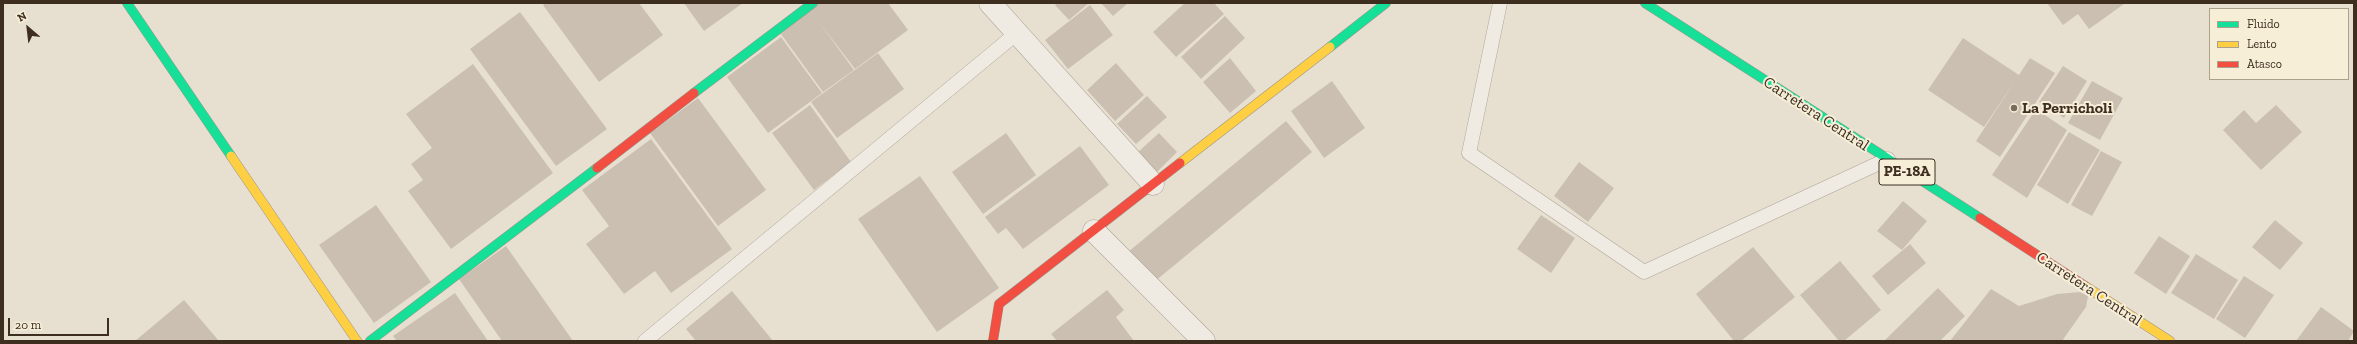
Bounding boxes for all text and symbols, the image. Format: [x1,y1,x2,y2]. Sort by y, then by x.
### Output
north arrow [8,8,48,48]
legend [2209,8,2349,80]
text: N [15,9,29,25]
text: Fluido [2247,17,2280,31]
text: Lento [2247,37,2277,51]
text: Atasco [2247,57,2282,71]
street label: Carretera Central [1760,73,1872,155]
place label: La Perricholi [2022,98,2112,118]
marker: La Perricholi [2009,103,2019,113]
road number: PE-18A [1879,159,1935,185]
street label: Carretera Central [2033,248,2145,330]
scale bar [10,310,111,336]
text: 20 m [15,318,41,332]

